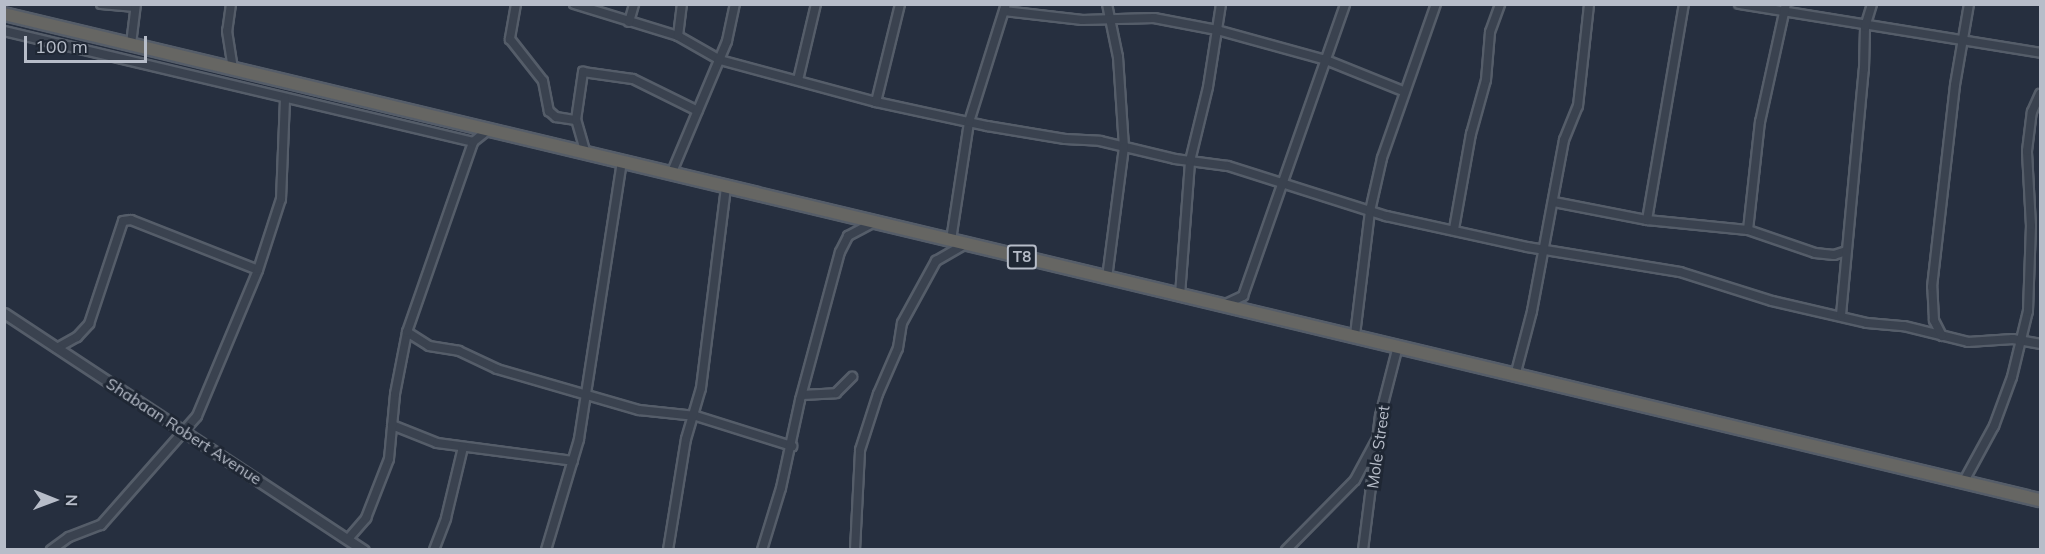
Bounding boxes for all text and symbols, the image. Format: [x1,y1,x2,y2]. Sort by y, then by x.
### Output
scale bar [27,24,150,62]
text: 100 m [35,35,88,58]
road number: T8 [1006,245,1038,269]
street label: Shabaan Robert Avenue [103,374,265,488]
street label: Mole Street [1363,404,1393,490]
north arrow [24,470,84,530]
text: N [62,494,82,507]

